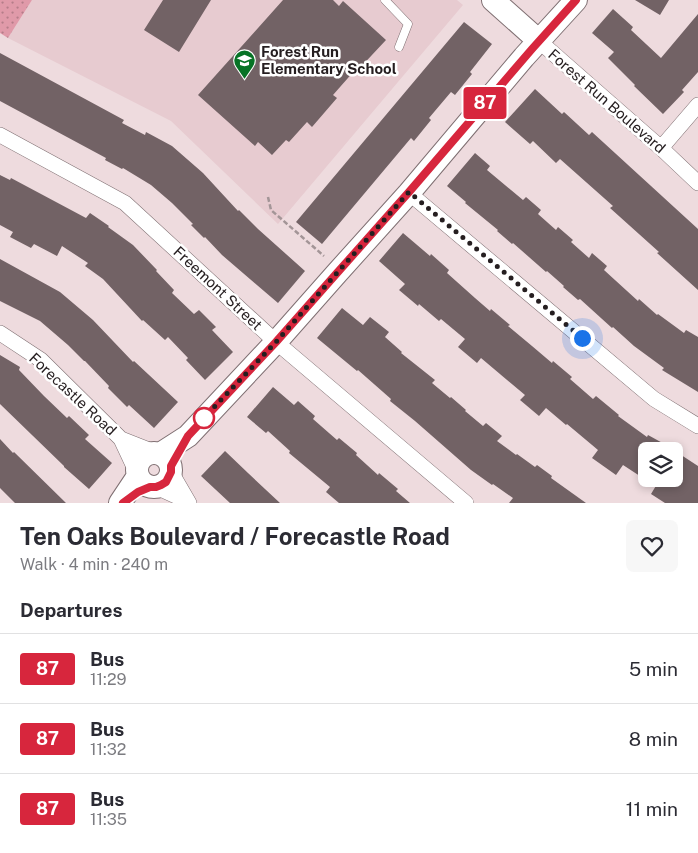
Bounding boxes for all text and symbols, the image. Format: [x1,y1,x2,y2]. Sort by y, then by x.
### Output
place label: Forest Run Elementary School [261,43,397,77]
street label: Forest Run Boulevard [545,45,669,157]
school or university icon: Forest Run Elementary School [233,48,257,79]
line badge: 87 [462,87,508,119]
text: 87 [473,92,497,113]
street label: Freemont Street [170,243,266,333]
your location [570,326,595,351]
street label: Forecastle Road [26,349,120,439]
unlabelled marker [193,407,215,429]
map controls [638,442,683,487]
button: layers [638,442,683,487]
button: heart [626,520,678,572]
text: Ten Oaks Boulevard / Forecastle Road [20,522,450,550]
text: Walk · 4 min · 240 m [20,555,168,574]
text: Departures [20,599,123,621]
text: Bus [90,648,124,670]
text: 87 [36,658,59,679]
text: 5 min [629,658,678,680]
text: 11:29 [90,670,126,689]
text: Bus [90,718,124,740]
text: 87 [36,728,59,749]
text: 8 min [629,728,678,750]
text: 11:32 [90,740,126,759]
text: Bus [90,788,124,810]
text: 87 [36,798,59,819]
text: 11 min [626,798,678,820]
text: 11:35 [90,810,127,829]

